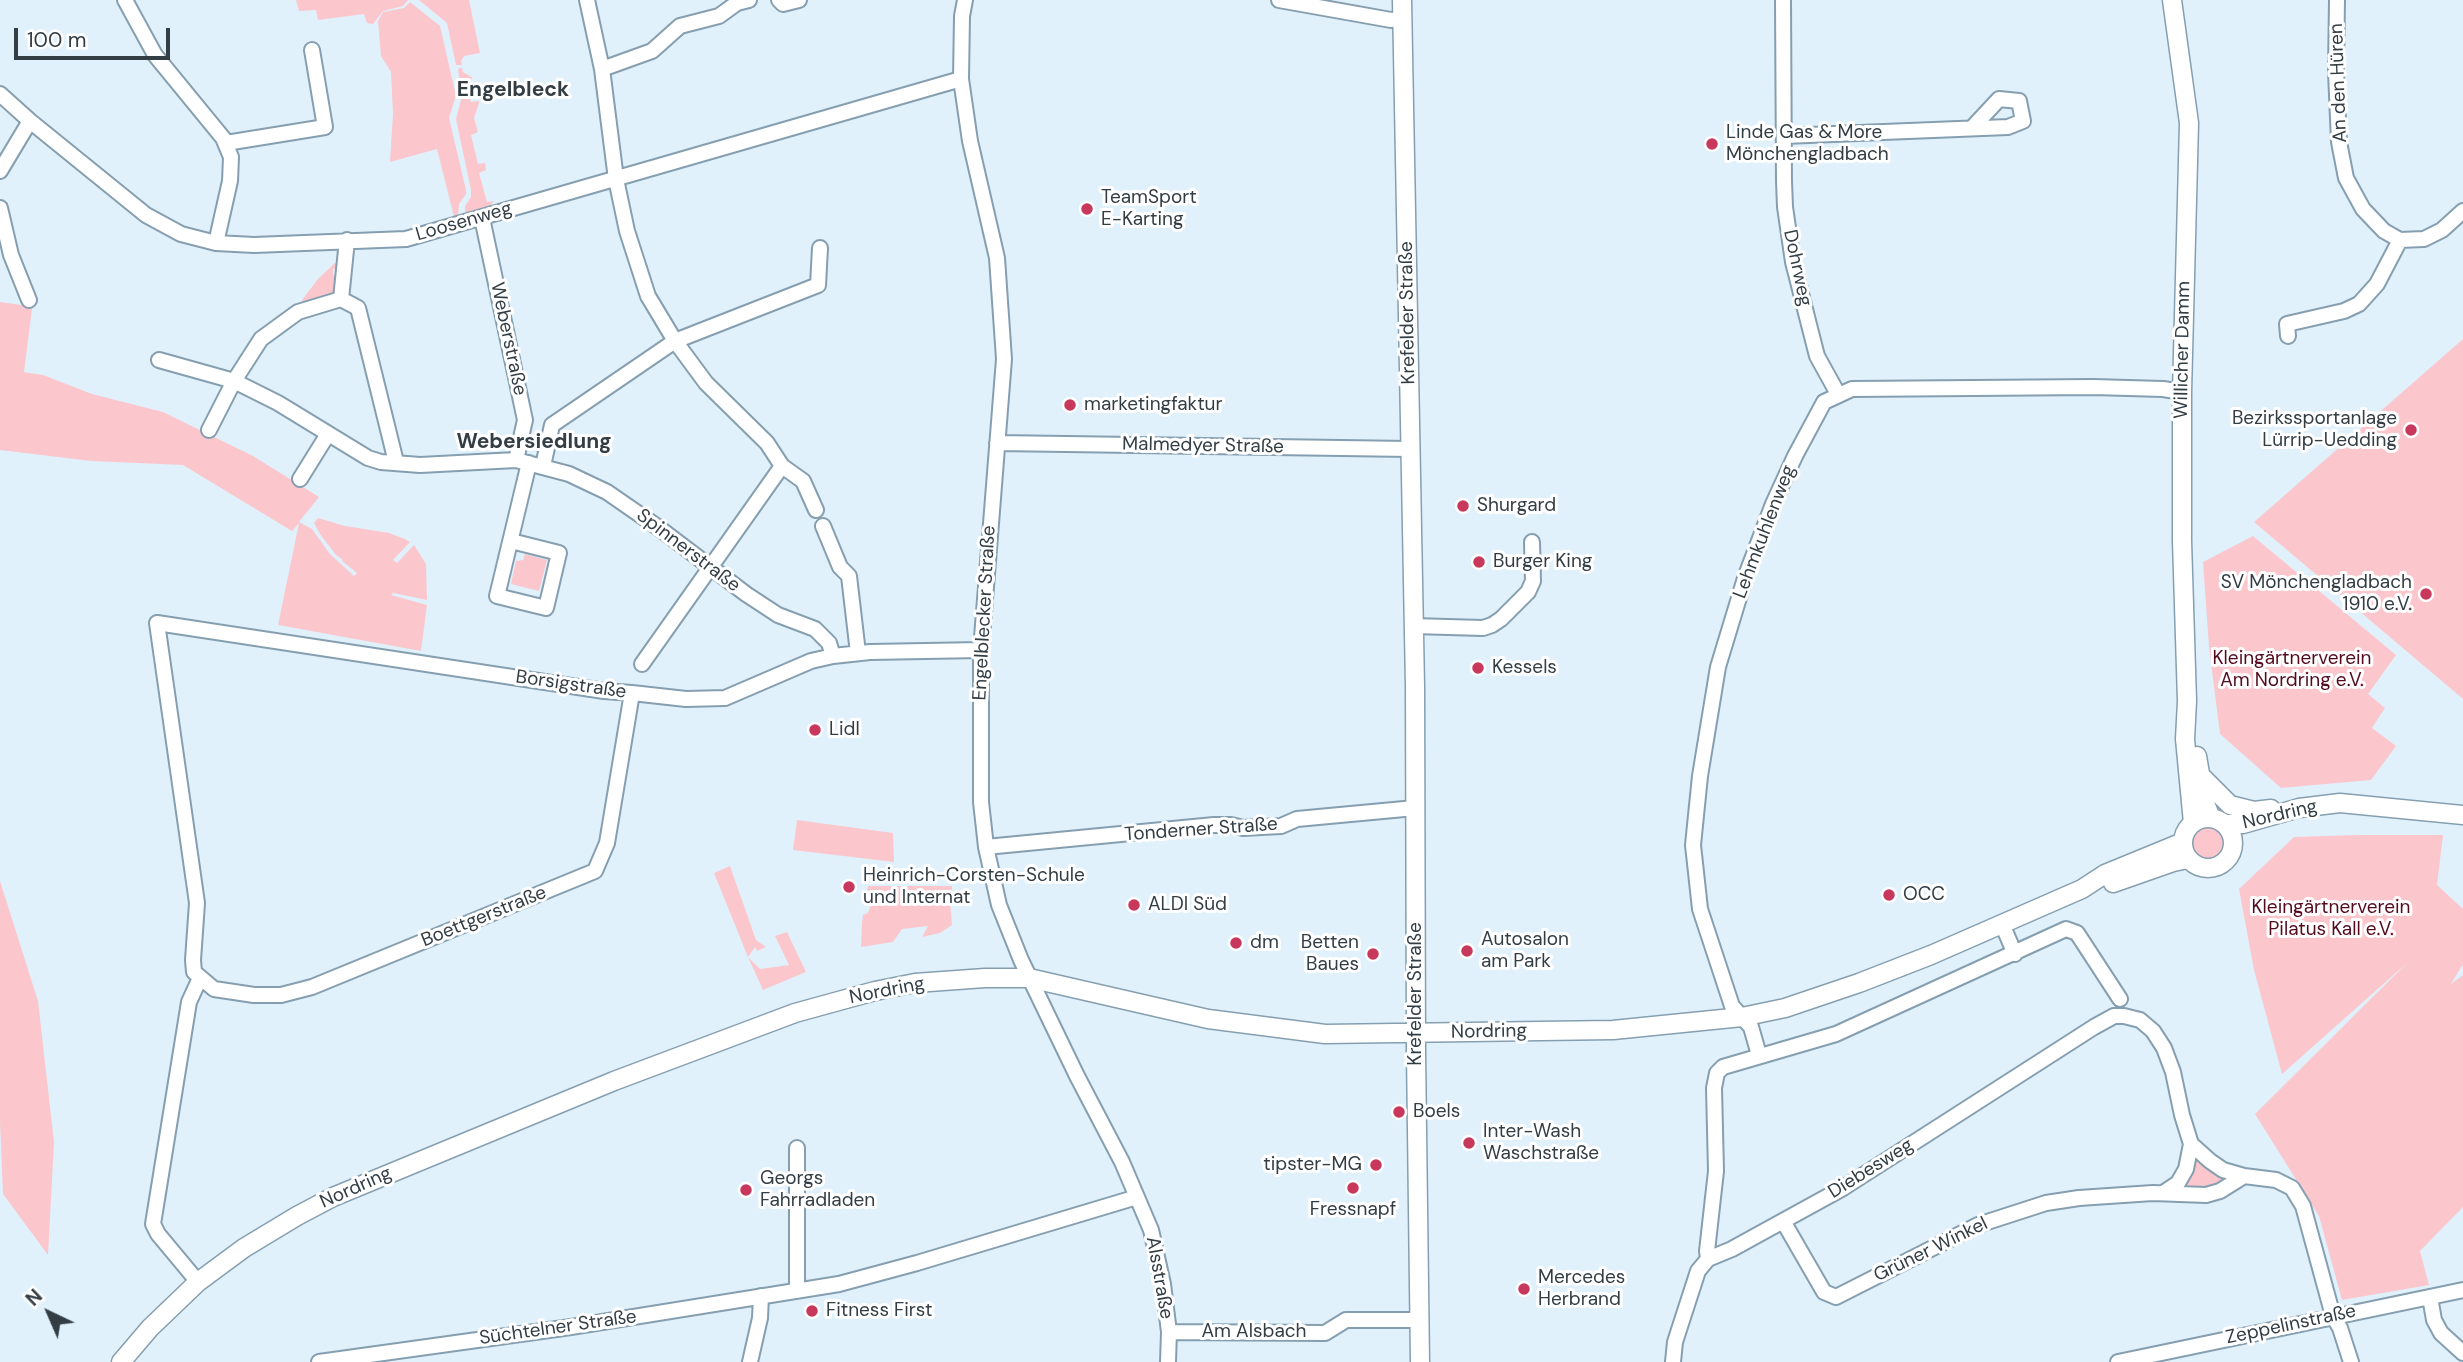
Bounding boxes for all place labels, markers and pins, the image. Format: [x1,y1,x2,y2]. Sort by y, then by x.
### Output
place label: Linde Gas & More Mönchengladbach [1726,122,1889,166]
marker: Linde Gas & More Mönchengladbach [1704,136,1720,152]
place label: TeamSport E-Karting [1101,187,1197,231]
marker: TeamSport E-Karting [1079,201,1095,217]
place label: marketingfaktur [1084,394,1223,416]
marker: marketingfaktur [1062,397,1078,413]
place label: Bezirkssportanlage Lürrip-Uedding [2232,408,2397,452]
marker: Bezirkssportanlage Lürrip-Uedding [2403,422,2419,438]
place label: Shurgard [1477,495,1556,517]
marker: Shurgard [1455,498,1471,514]
place label: Burger King [1493,551,1592,573]
marker: Burger King [1471,554,1487,570]
place label: SV Mönchengladbach 1910 e.V. [2221,572,2412,616]
marker: SV Mönchengladbach 1910 e.V. [2418,586,2434,602]
place label: Kessels [1492,657,1557,679]
marker: Kessels [1470,660,1486,676]
place label: Lidl [829,719,860,741]
marker: Lidl [807,722,823,738]
place label: Heinrich-Corsten-Schule und Internat [863,865,1085,909]
marker: Heinrich-Corsten-Schule und Internat [841,879,857,895]
place label: OCC [1903,884,1945,906]
marker: OCC [1881,887,1897,903]
place label: ALDI Süd [1148,894,1227,916]
marker: ALDI Süd [1126,897,1142,913]
place label: Autosalon am Park [1481,929,1569,973]
place label: dm [1250,932,1279,954]
place label: Betten Baues [1301,932,1359,976]
marker: dm [1228,935,1244,951]
marker: Autosalon am Park [1459,943,1475,959]
marker: Betten Baues [1365,946,1381,962]
place label: Boels [1413,1101,1460,1123]
marker: Boels [1391,1104,1407,1120]
place label: Inter-Wash Waschstraße [1483,1121,1599,1165]
marker: Inter-Wash Waschstraße [1461,1135,1477,1151]
place label: tipster-MG [1263,1154,1362,1176]
marker: tipster-MG [1368,1157,1384,1173]
place label: Georgs Fahrradladen [760,1168,875,1212]
marker: Fressnapf [1345,1180,1361,1196]
marker: Georgs Fahrradladen [738,1182,754,1198]
place label: Fressnapf [1310,1199,1396,1221]
place label: Mercedes Herbrand [1538,1267,1625,1311]
marker: Mercedes Herbrand [1516,1281,1532,1297]
place label: Fitness First [826,1300,932,1322]
marker: Fitness First [804,1303,820,1319]

